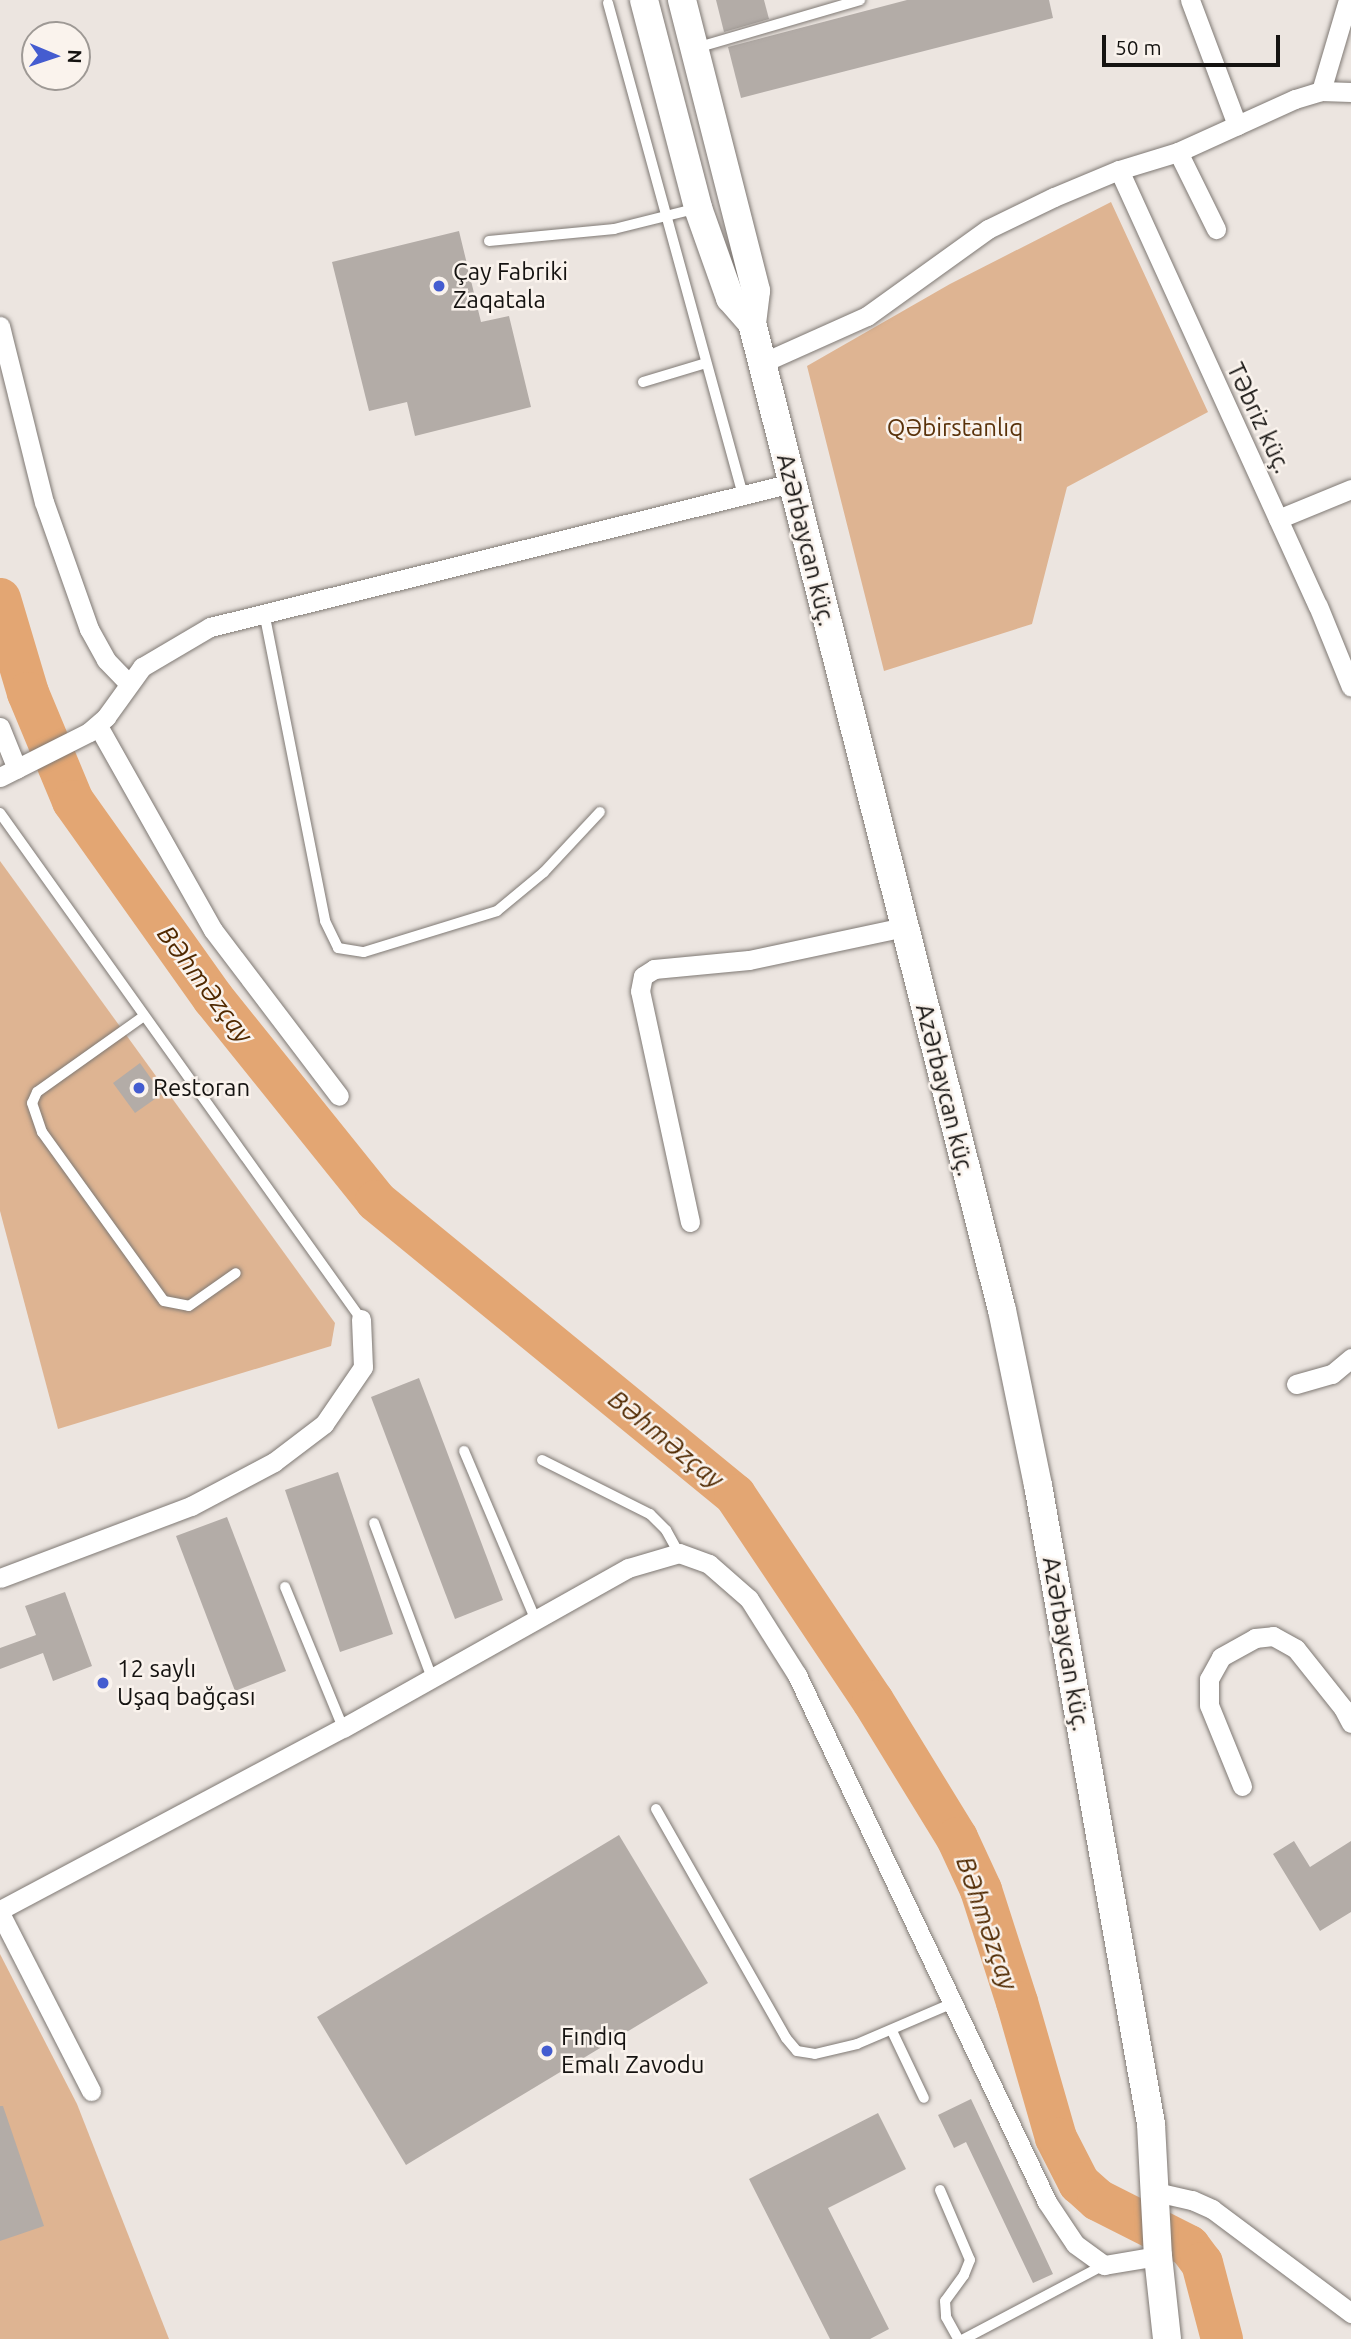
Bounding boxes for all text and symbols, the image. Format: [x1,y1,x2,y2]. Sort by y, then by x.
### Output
north arrow [21,21,91,91]
scale bar [1106,21,1284,65]
text: 50 m [1115,35,1162,59]
text: N [64,49,86,64]
place label: Çay Fabriki Zaqatala [453,258,568,314]
marker: Çay Fabriki Zaqatala [431,278,447,294]
street label: Təbriz küç. [1221,358,1297,478]
park label: Qəbirstanlıq [887,414,1023,442]
street label: Azərbaycan küç. [771,451,841,629]
water label: Bəhməzçay [151,919,259,1049]
street label: Azərbaycan küç. [910,1001,980,1179]
place label: Restoran [153,1074,250,1102]
marker: Restoran [131,1080,147,1096]
water label: Bəhməzçay [602,1383,730,1495]
street label: Azərbaycan küç. [1036,1555,1096,1733]
place label: 12 saylı Uşaq bağçası [117,1655,256,1711]
marker: 12 saylı Uşaq bağçası [95,1675,111,1691]
water label: Bəhməzçay [950,1852,1024,1994]
place label: Fındıq Emalı Zavodu [561,2023,704,2079]
marker: Fındıq Emalı Zavodu [539,2043,555,2059]

